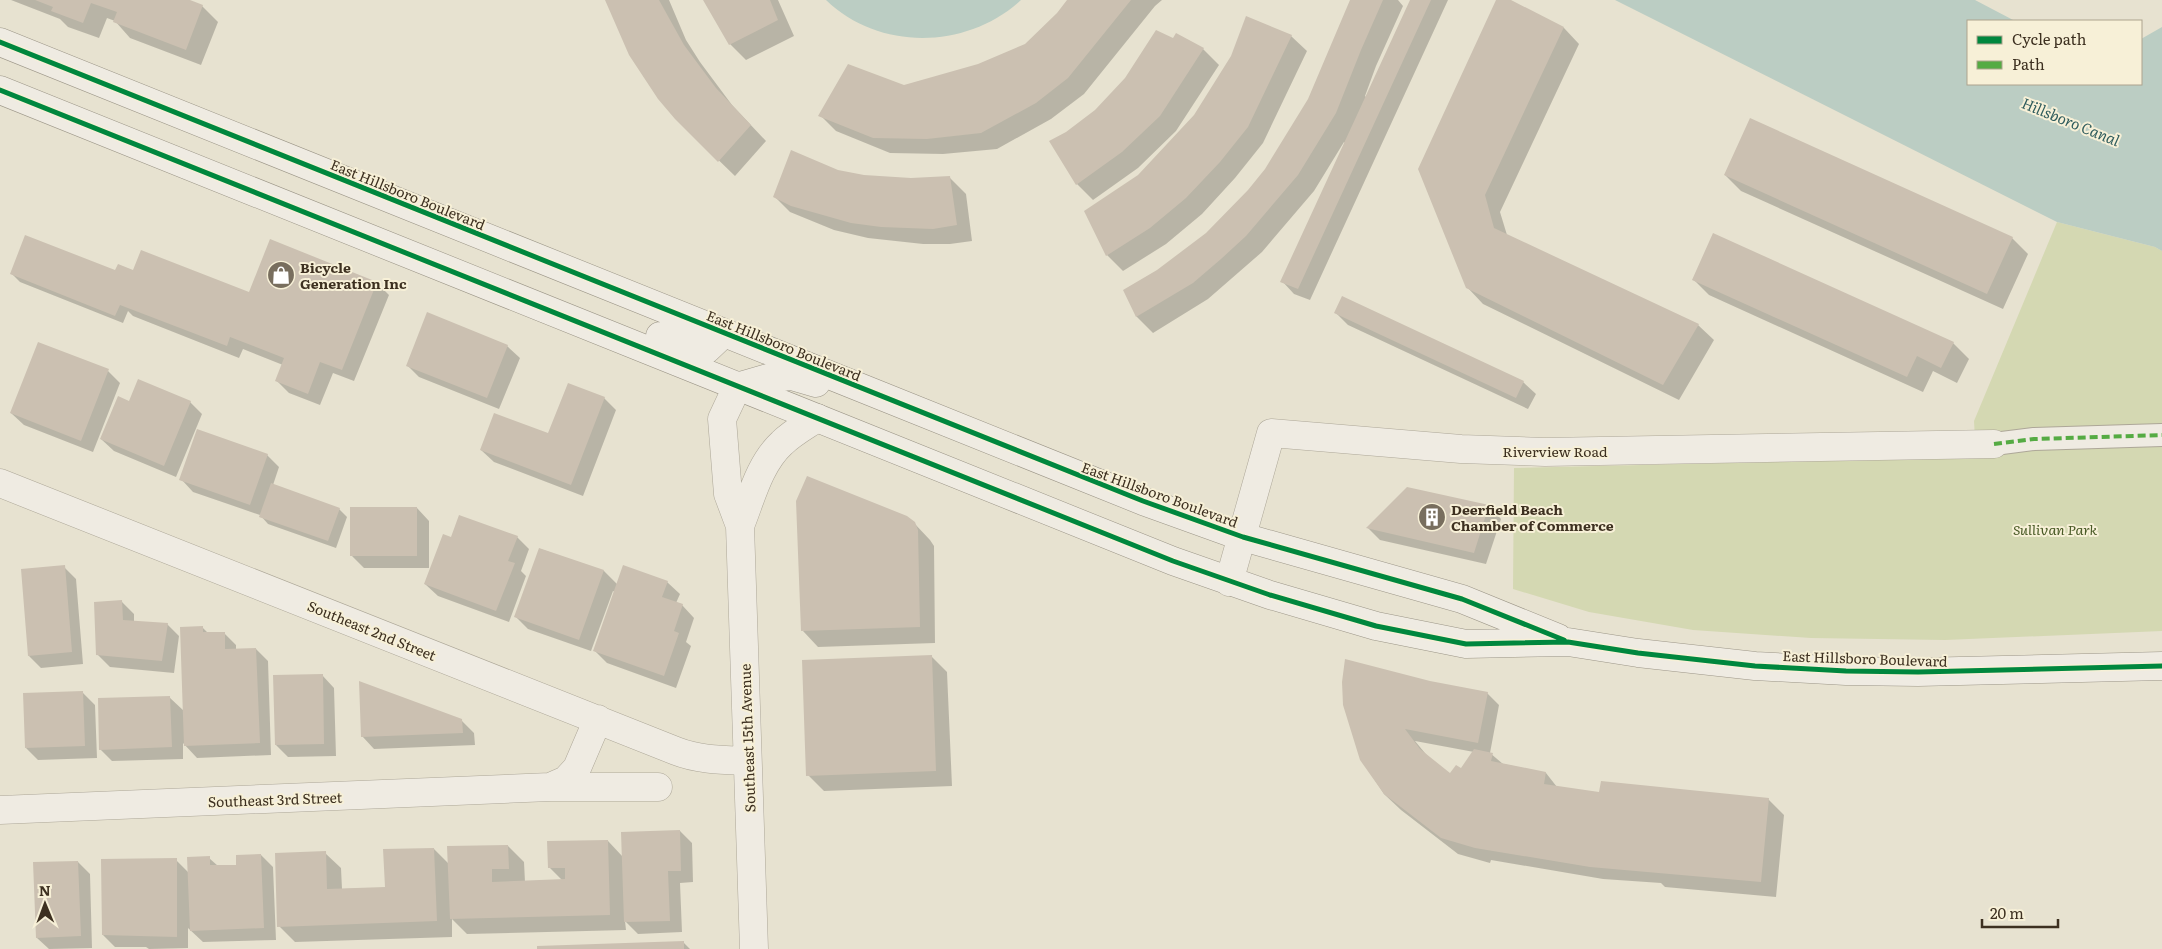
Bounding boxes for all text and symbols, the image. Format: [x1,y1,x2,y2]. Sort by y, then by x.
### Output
legend [1967,20,2142,85]
text: Cycle path [2012,27,2087,50]
text: Path [2012,52,2045,75]
water label: Hillsboro Canal [2019,91,2124,151]
street label: East Hillsboro Boulevard [328,154,489,234]
place label: Bicycle Generation Inc [300,257,407,293]
shop icon: Bicycle Generation Inc [266,260,296,290]
street label: East Hillsboro Boulevard [704,305,865,385]
street label: Riverview Road [1503,441,1608,461]
street label: East Hillsboro Boulevard [1079,456,1241,532]
place label: Deerfield Beach Chamber of Commerce [1451,499,1614,535]
building icon: Deerfield Beach Chamber of Commerce [1417,502,1447,532]
park label: Sullivan Park [2013,519,2097,539]
street label: Southeast 2nd Street [305,595,439,665]
street label: East Hillsboro Boulevard [1782,645,1948,671]
street label: Southeast 15th Avenue [734,663,760,813]
street label: Southeast 3rd Street [207,787,343,811]
north arrow [20,879,70,929]
text: N [39,880,51,900]
scale bar [1982,896,2058,928]
text: 20 m [1990,901,2024,924]

